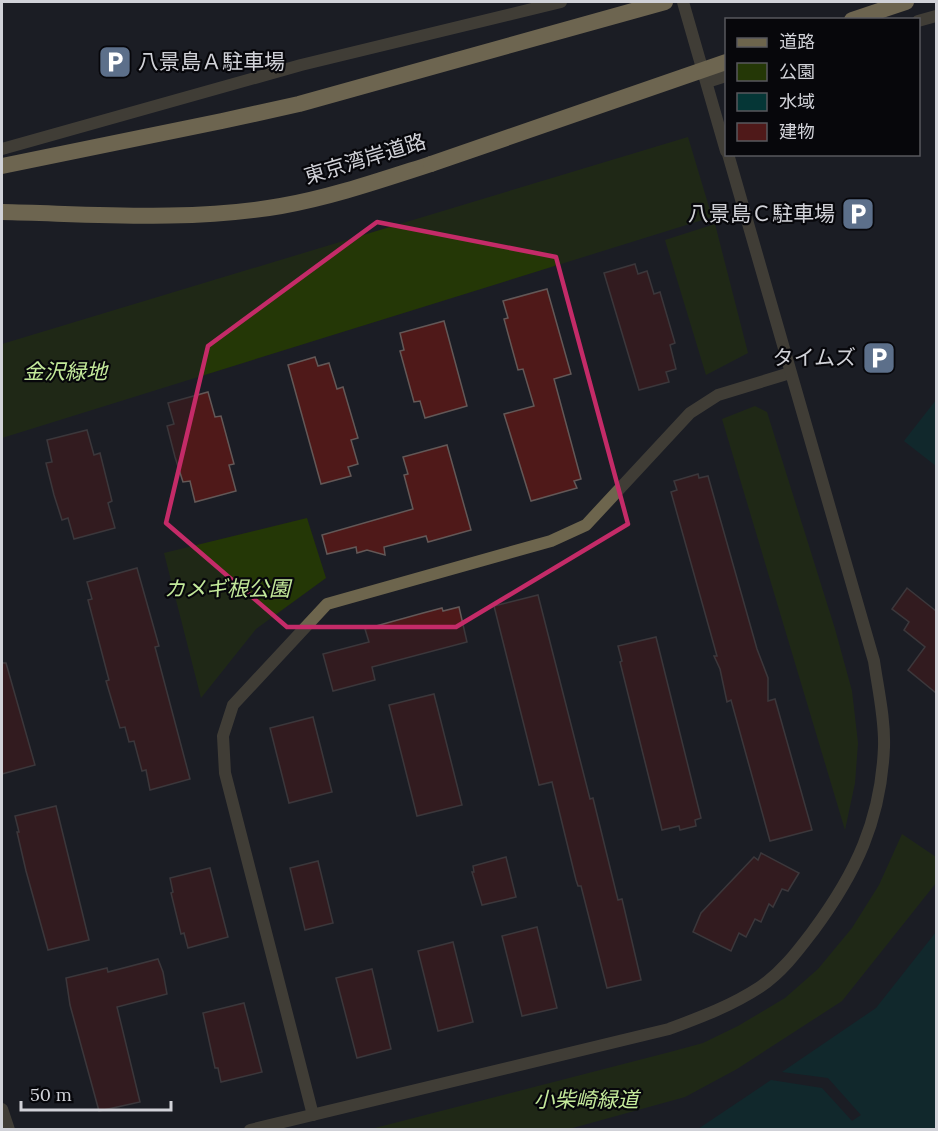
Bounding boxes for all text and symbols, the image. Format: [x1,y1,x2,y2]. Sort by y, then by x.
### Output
legend [725,18,920,156]
text: 道路 [779,30,815,53]
parking icon: 八景島Ａ駐車場 [97,44,133,80]
place label: 八景島Ａ駐車場 [138,48,285,75]
text: 公園 [779,60,815,83]
text: 水域 [779,90,815,113]
text: 建物 [779,120,815,143]
street label: 東京湾岸道路 [301,127,429,190]
parking icon: 八景島Ｃ駐車場 [840,196,876,232]
place label: 八景島Ｃ駐車場 [688,200,835,227]
parking icon: タイムズ [861,340,897,376]
place label: タイムズ [772,344,856,371]
park label: 金沢緑地 [23,358,109,385]
park label: カメギ根公園 [164,575,293,602]
scale bar [21,1074,171,1112]
text: 50 m [30,1083,72,1106]
park label: 小柴崎緑道 [534,1086,641,1113]

